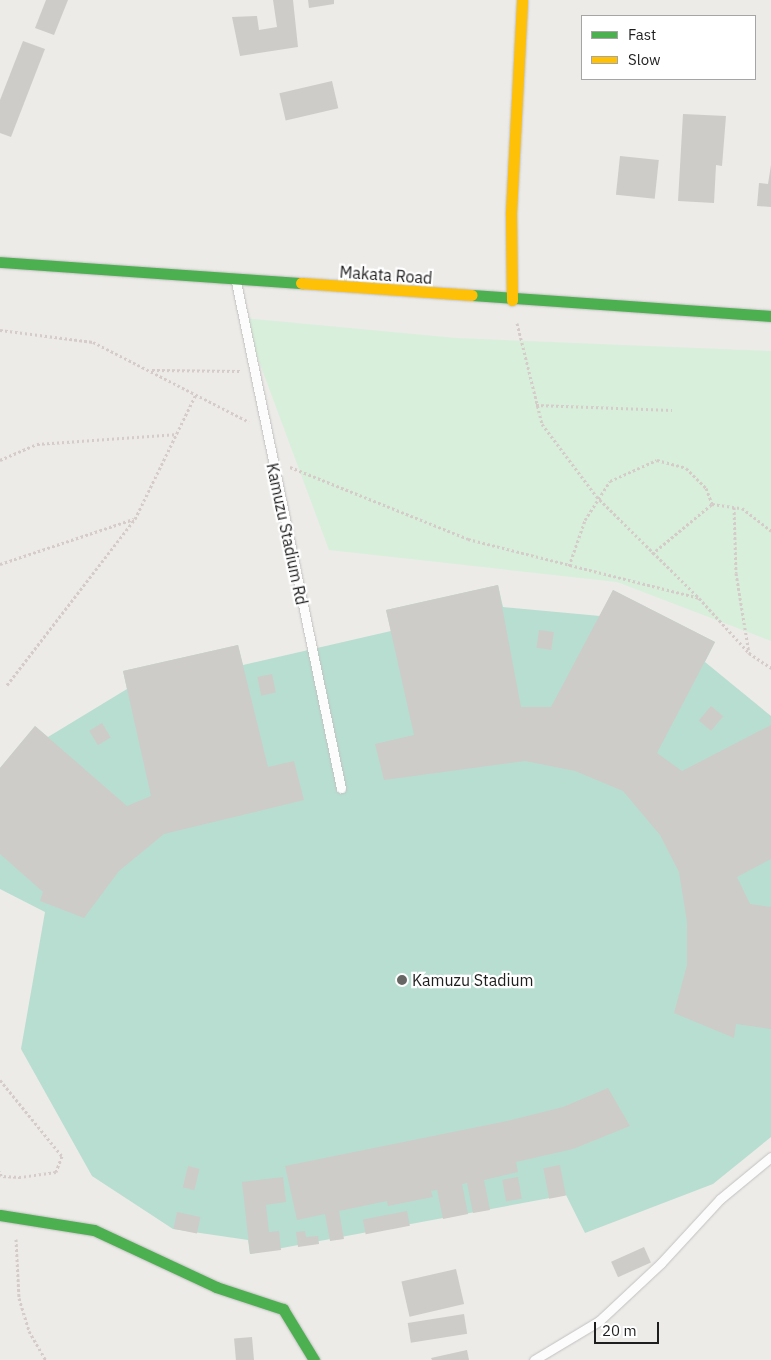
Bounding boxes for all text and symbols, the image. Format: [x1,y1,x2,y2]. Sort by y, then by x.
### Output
legend [581,15,756,80]
text: Fast [628,25,656,44]
text: Slow [628,50,661,69]
street label: Makata Road [339,262,433,288]
street label: Kamuzu Stadium Rd [263,461,311,607]
place label: Kamuzu Stadium [412,970,534,990]
marker: Kamuzu Stadium [396,974,408,986]
scale bar [596,1312,661,1344]
text: 20 m [602,1321,637,1340]

